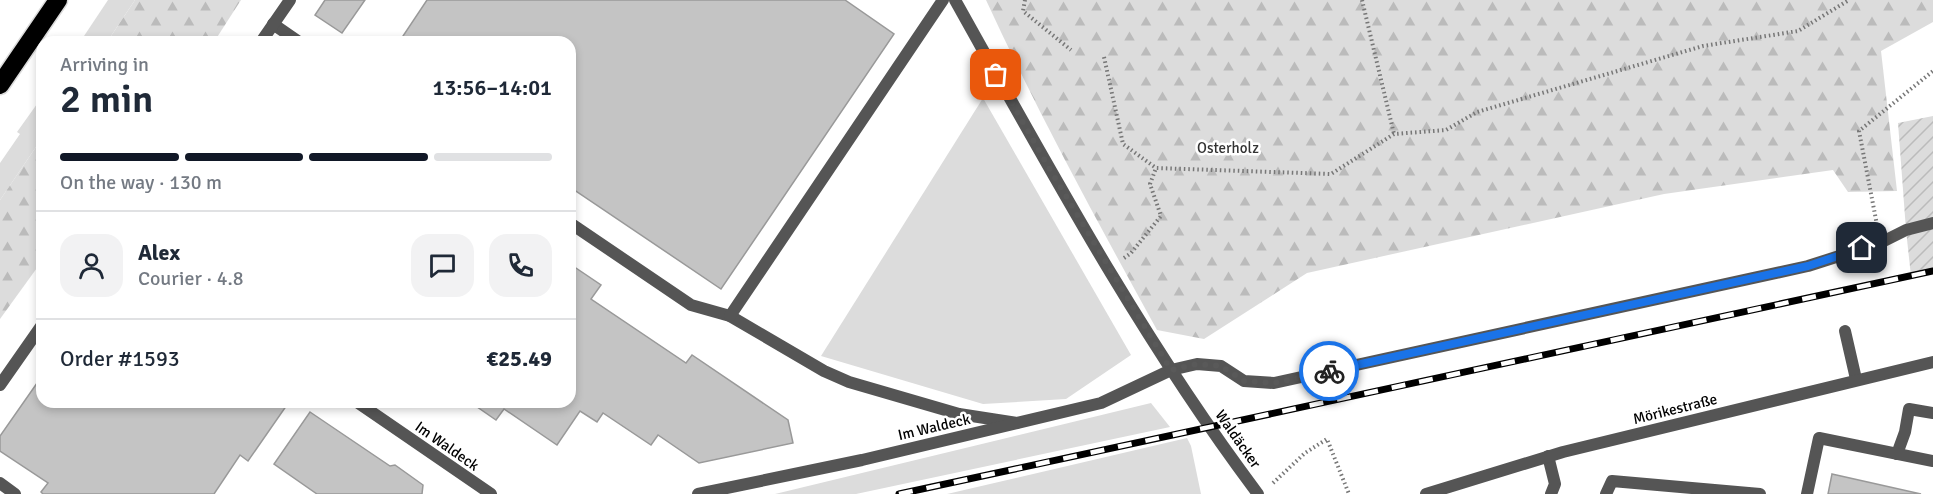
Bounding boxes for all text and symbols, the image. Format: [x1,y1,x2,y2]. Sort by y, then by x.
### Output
pin [970,49,1021,100]
text: Arriving in [60,52,149,77]
icon: bag [979,58,1012,91]
text: 13:56–14:01 [433,74,552,101]
text: 2 min [60,75,153,123]
park label: Osterholz [1197,139,1259,157]
text: On the way · 130 m [60,170,222,195]
pin [1836,222,1887,273]
icon: home [1845,231,1878,264]
button: person [60,234,123,297]
button: chat [411,234,474,297]
button: phone [489,234,552,297]
text: Alex [138,239,180,266]
text: Courier · 4.8 [138,266,244,291]
courier [1299,341,1359,401]
text: Order #1593 [60,345,180,372]
text: €25.49 [486,345,552,372]
icon: bike [1313,355,1346,388]
street label: Mörikestraße [1631,390,1719,428]
street label: Waldäcker [1211,406,1265,472]
street label: Im Waldeck [896,410,972,444]
street label: Im Waldeck [412,417,483,475]

